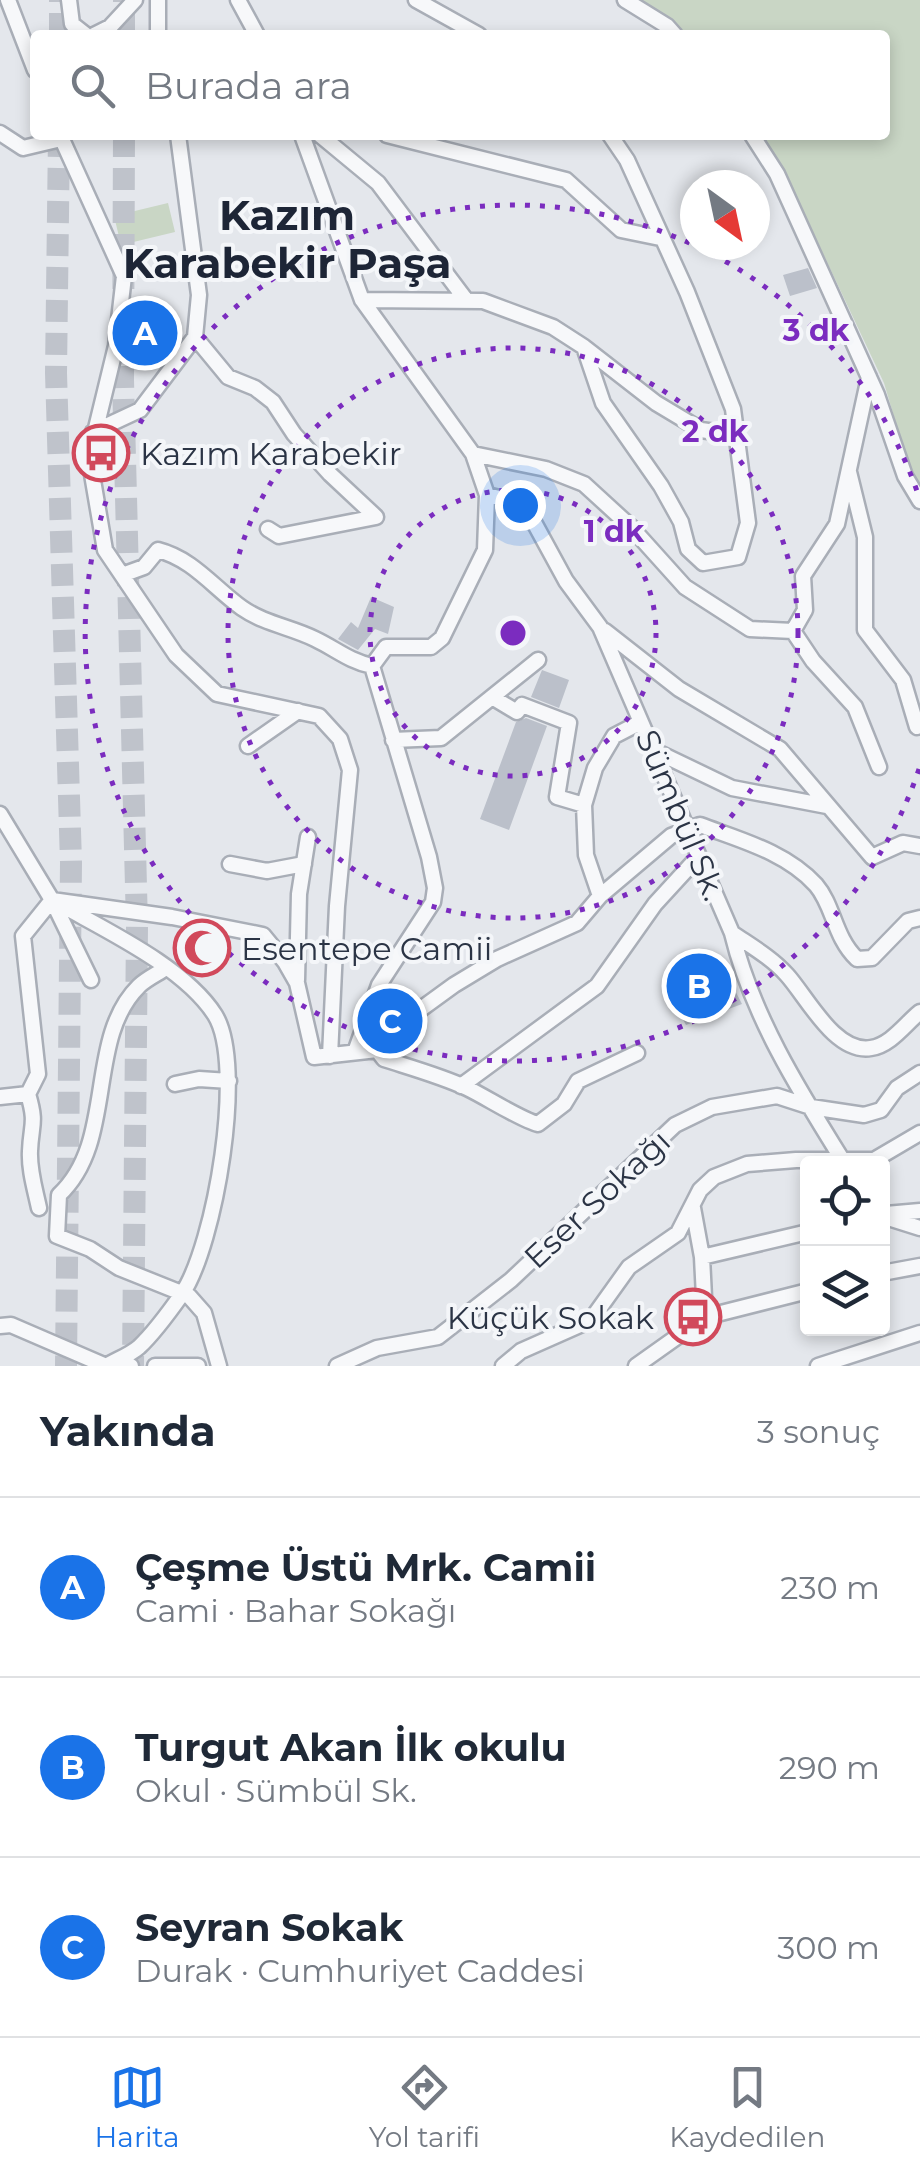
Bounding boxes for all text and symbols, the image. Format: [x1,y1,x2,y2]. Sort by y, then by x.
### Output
search box [30,30,890,140]
icon: search [65,58,120,113]
text: Burada ara [145,62,352,109]
north arrow [680,170,770,260]
district label: Kazım Karabekir Paşa [123,189,451,289]
pin: A [112,296,178,370]
text: 3 dk [782,312,850,349]
text: 2 dk [682,413,749,450]
bus stop icon: Kazım Karabekir [71,423,131,483]
place label: Kazım Karabekir [140,434,402,473]
your location [495,480,546,531]
text: 1 dk [584,513,645,550]
centre of rings [495,615,531,651]
street label: Sümbül Sk. [628,724,734,906]
mosque icon: Esentepe Camii [172,918,232,978]
place label: Esentepe Camii [241,929,492,968]
pin: B [666,948,732,1024]
pin: C [358,984,422,1058]
street label: Eser Sokağı [516,1122,678,1276]
map controls [800,1156,890,1336]
button: locate [800,1156,890,1246]
button: layers [800,1246,890,1336]
bus stop icon: Küçük Sokak [663,1287,723,1347]
place label: Küçük Sokak [447,1298,654,1337]
text: Yakında [40,1405,216,1457]
text: 3 sonuç [757,1412,880,1451]
text: Çeşme Üstü Mrk. Camii [135,1544,596,1591]
text: A [60,1568,85,1607]
text: 230 m [780,1568,880,1607]
text: Cami · Bahar Sokağı [135,1591,456,1630]
text: Turgut Akan İlk okulu [135,1724,567,1771]
text: B [60,1748,85,1787]
text: 290 m [779,1748,880,1787]
text: Okul · Sümbül Sk. [135,1771,417,1810]
text: Seyran Sokak [135,1904,403,1951]
text: C [61,1928,84,1967]
text: 300 m [777,1928,880,1967]
text: Durak · Cumhuriyet Caddesi [135,1951,585,1990]
tab: Harita [95,2060,180,2154]
tab: Yol tarifi [369,2060,480,2154]
tab: Kaydedilen [669,2060,825,2154]

